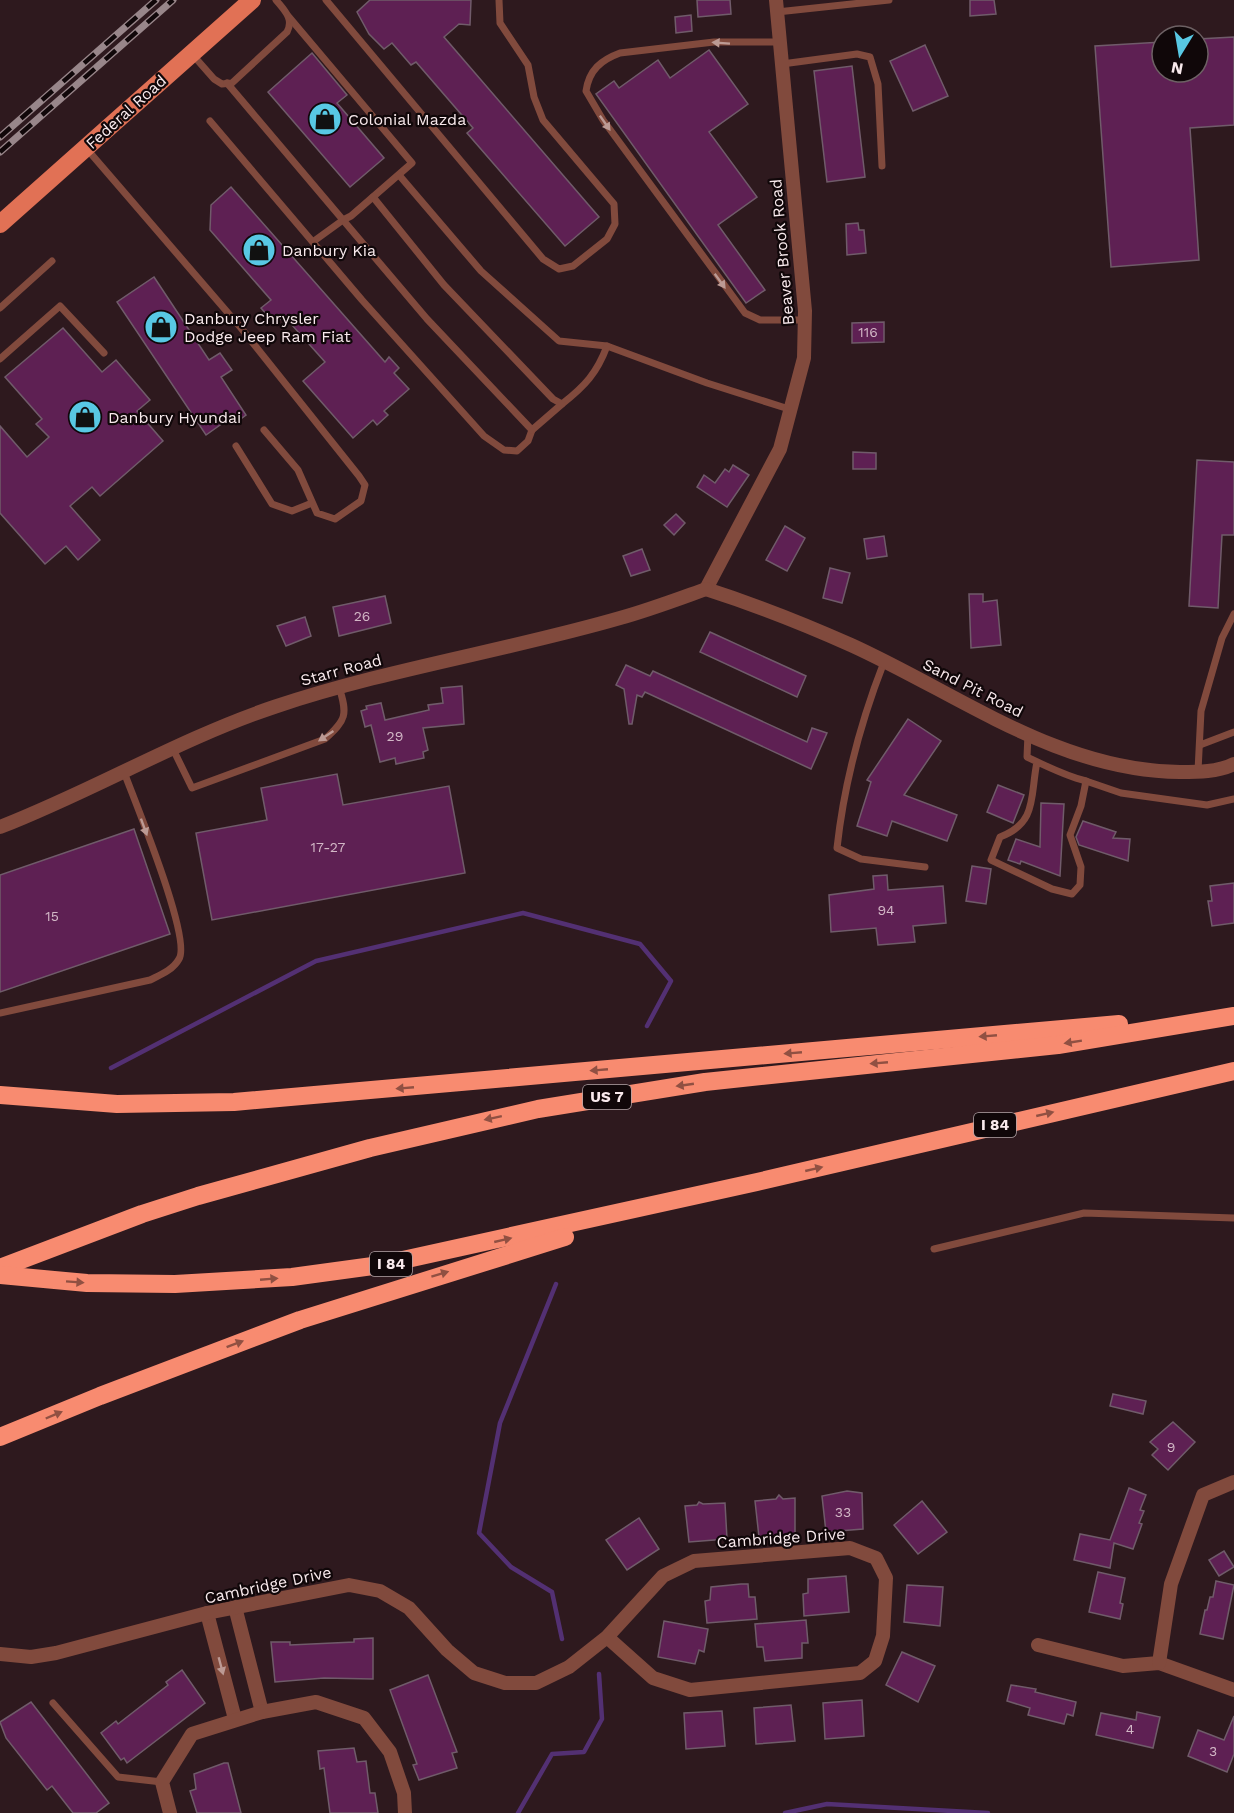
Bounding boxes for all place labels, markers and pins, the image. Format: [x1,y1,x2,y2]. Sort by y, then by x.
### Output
shop icon: Colonial Mazda [307,101,343,137]
place label: Colonial Mazda [348,110,466,129]
shop icon: Danbury Kia [241,232,277,268]
place label: Danbury Kia [282,241,376,260]
shop icon: Danbury Chrysler Dodge Jeep Ram Fiat [143,309,179,345]
place label: Danbury Chrysler Dodge Jeep Ram Fiat [184,309,351,346]
shop icon: Danbury Hyundai [67,399,103,435]
place label: Danbury Hyundai [108,408,241,427]

